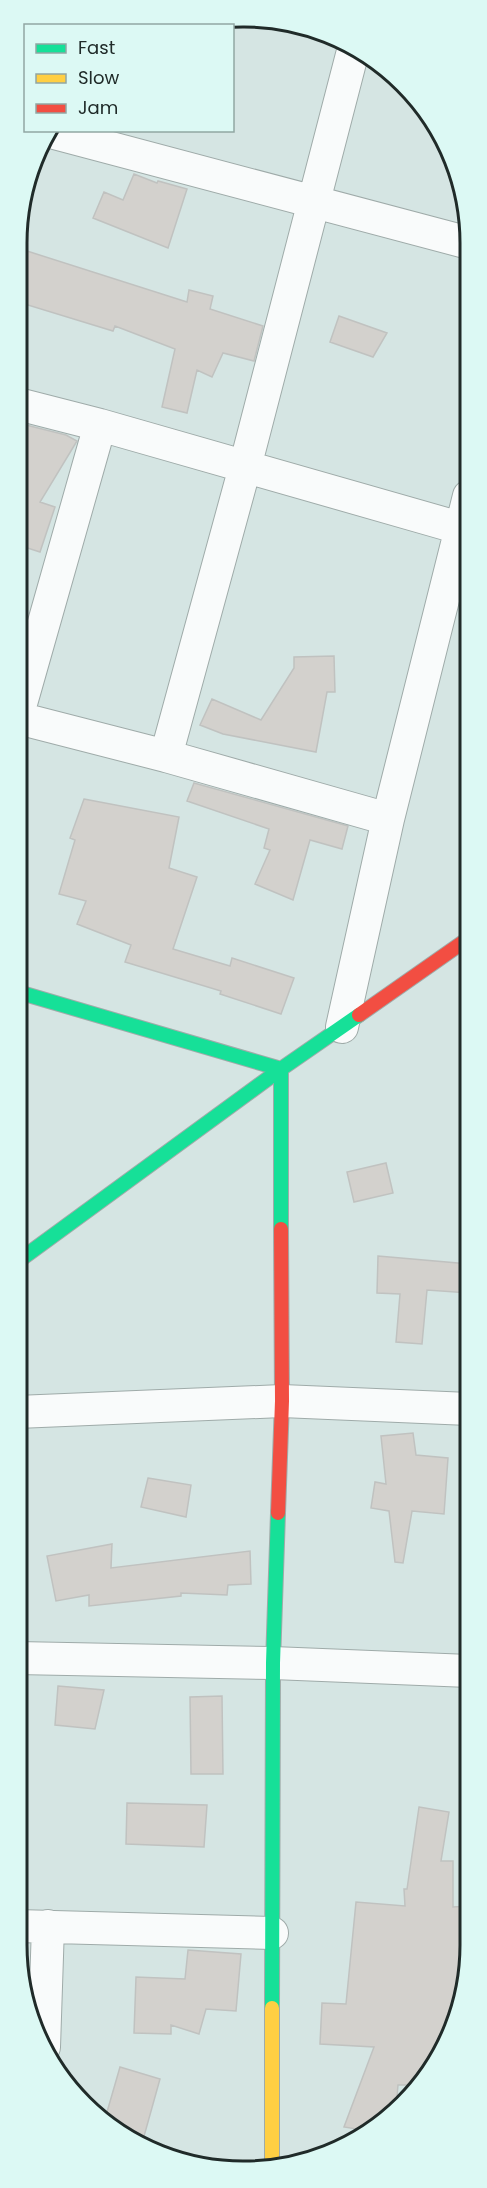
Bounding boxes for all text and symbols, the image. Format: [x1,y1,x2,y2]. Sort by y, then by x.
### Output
legend [24,24,234,132]
text: Fast [78,35,115,60]
text: Slow [78,65,120,90]
text: Jam [78,95,118,120]

